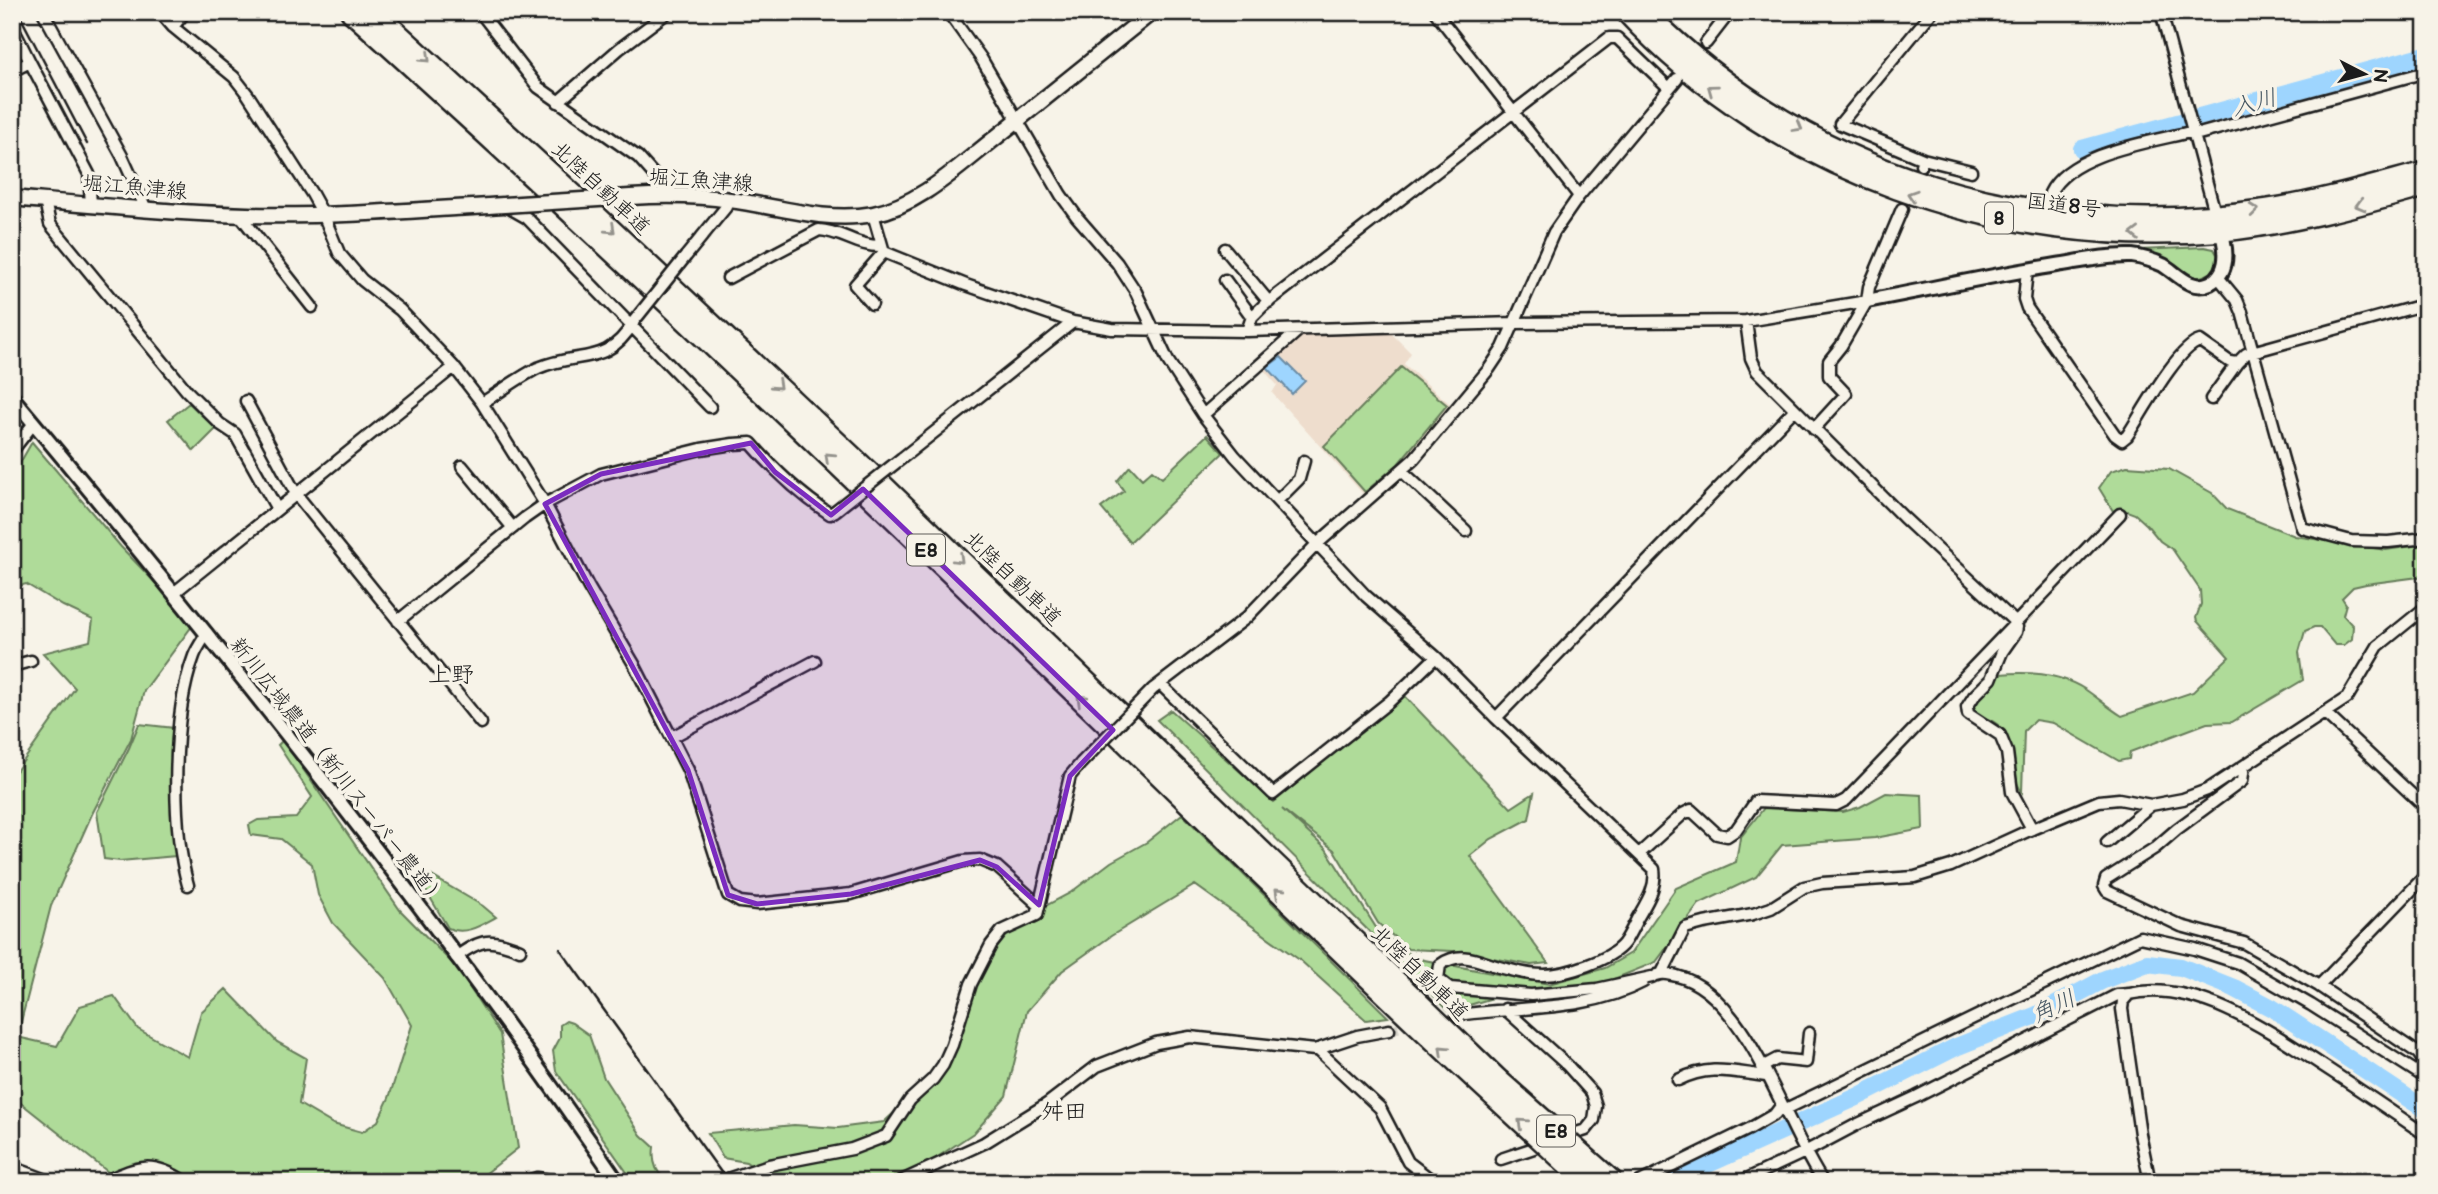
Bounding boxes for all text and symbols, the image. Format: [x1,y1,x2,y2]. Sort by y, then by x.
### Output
north arrow [2330,38,2400,108]
one-way arrow [418,50,431,62]
text: N [2367,67,2392,84]
water label: 入川 [2228,83,2280,122]
one-way arrow [1707,85,1720,97]
one-way arrow [1790,119,1803,132]
street label: 北陸自動車道 [546,136,655,240]
street label: 堀江魚津線 [648,164,754,197]
street label: 堀江魚津線 [82,170,188,205]
one-way arrow [1906,189,1918,203]
street label: 国道8号 [2025,189,2103,222]
one-way arrow [2354,197,2366,211]
road number: 8 [1985,202,2013,233]
one-way arrow [2249,203,2260,218]
one-way arrow [603,221,616,233]
one-way arrow [2129,226,2140,242]
one-way arrow [769,376,782,389]
one-way arrow [824,452,837,465]
street label: 北陸自動車道 [959,526,1067,631]
road number: E8 [907,534,945,566]
one-way arrow [951,550,964,563]
street label: 新川広域農道（新川スーパー農道） [225,633,451,912]
district label: 上野 [428,661,474,689]
one-way arrow [1076,695,1089,708]
one-way arrow [1274,888,1287,901]
street label: 北陸自動車道 [1366,921,1474,1026]
water label: 角川 [2027,984,2080,1029]
one-way arrow [1438,1046,1451,1058]
district label: 舛田 [1041,1098,1087,1126]
road number: E8 [1537,1116,1575,1147]
one-way arrow [1517,1118,1530,1131]

